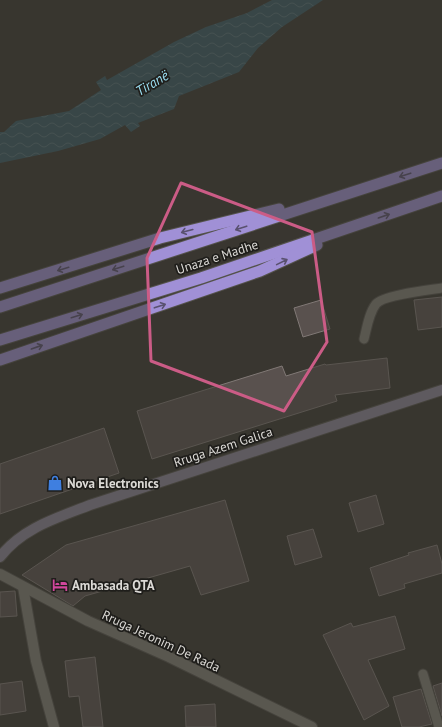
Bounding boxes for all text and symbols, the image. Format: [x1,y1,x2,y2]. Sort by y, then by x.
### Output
water label: Tiranë [132,66,172,100]
one-way arrow [399,172,412,179]
one-way arrow [377,212,390,219]
one-way arrow [235,225,248,232]
one-way arrow [181,228,194,236]
street label: Unaza e Madhe [174,236,260,278]
one-way arrow [276,258,288,265]
one-way arrow [111,265,124,272]
one-way arrow [56,266,69,273]
one-way arrow [154,301,166,309]
one-way arrow [70,312,83,319]
one-way arrow [30,342,42,350]
street label: Rruga Azem Galica [171,423,275,471]
shop icon: Nova Electronics [46,474,64,492]
place label: Nova Electronics [67,475,159,492]
hotel icon: Ambasada QTA [51,576,69,594]
place label: Ambasada QTA [72,577,155,594]
street label: Rruga Jeronim De Rada [99,606,223,676]

